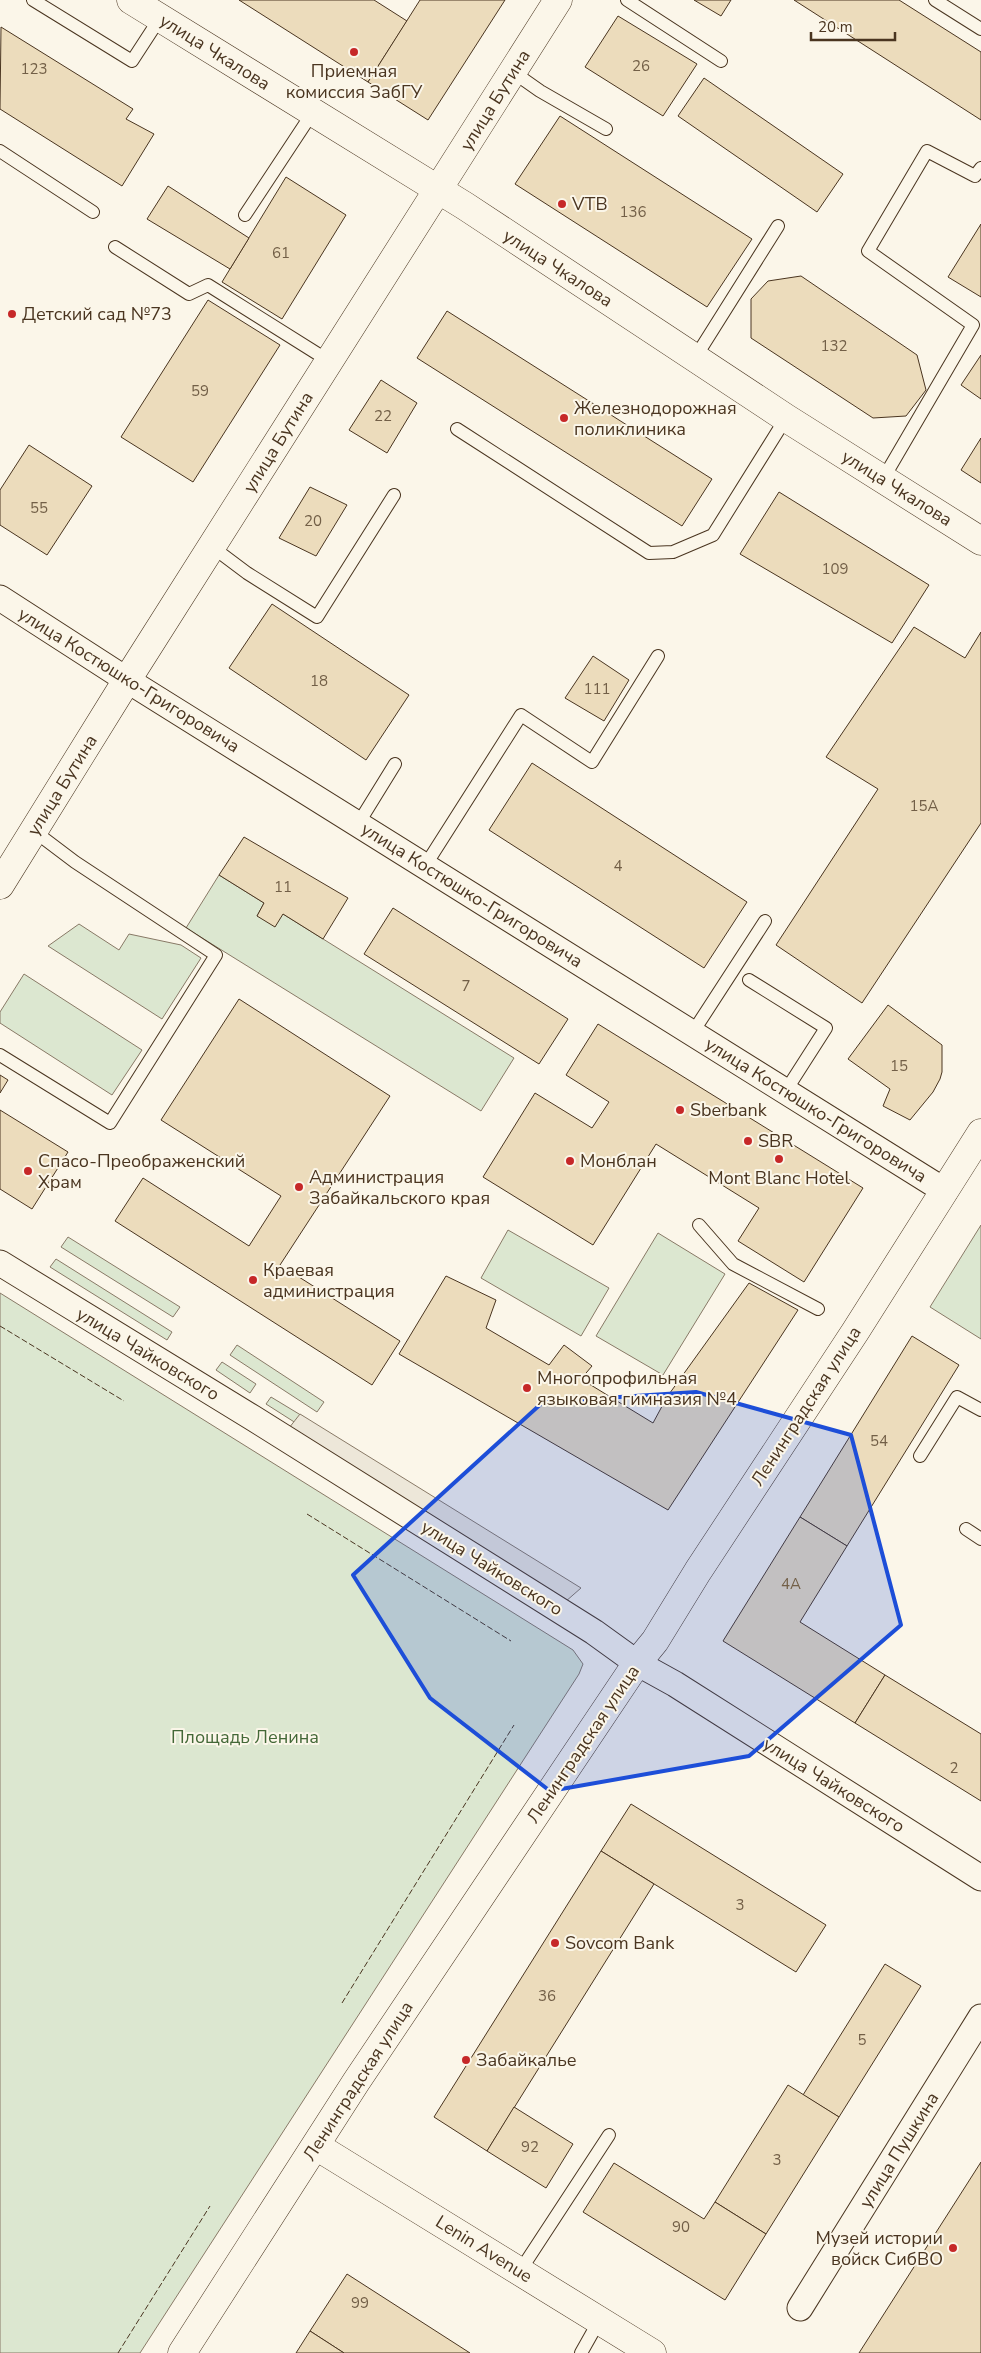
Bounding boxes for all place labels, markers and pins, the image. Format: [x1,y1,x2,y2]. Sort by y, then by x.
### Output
marker: Приемная комиссия ЗабГУ [348,46,360,58]
place label: Приемная комиссия ЗабГУ [286,59,423,104]
place label: VTB [571,192,608,216]
marker: VTB [556,198,568,210]
place label: Детский сад №73 [22,302,172,326]
marker: Детский сад №73 [6,308,18,320]
place label: Железнодорожная поликлиника [574,396,737,441]
marker: Железнодорожная поликлиника [558,412,570,424]
place label: Sberbank [690,1098,768,1122]
marker: Sberbank [674,1104,686,1116]
place label: SBR [758,1129,793,1153]
marker: SBR [742,1135,754,1147]
place label: Спасо-Преображенский Храм [38,1149,245,1194]
place label: Монблан [580,1149,657,1173]
marker: Mont Blanc Hotel [773,1153,785,1165]
marker: Монблан [564,1155,576,1167]
marker: Спасо-Преображенский Храм [22,1165,34,1177]
place label: Администрация Забайкальского края [309,1165,490,1210]
place label: Mont Blanc Hotel [708,1166,850,1190]
marker: Администрация Забайкальского края [293,1181,305,1193]
place label: Краевая администрация [263,1258,395,1303]
marker: Краевая администрация [247,1274,259,1286]
place label: Многопрофильная языковая гимназия №4 [537,1366,737,1411]
marker: Многопрофильная языковая гимназия №4 [521,1382,533,1394]
place label: Sovcom Bank [565,1931,675,1955]
marker: Sovcom Bank [549,1937,561,1949]
place label: Забайкалье [476,2048,577,2072]
marker: Забайкалье [460,2054,472,2066]
place label: Музей истории войск СибВО [816,2226,943,2271]
marker: Музей истории войск СибВО [947,2242,959,2254]

